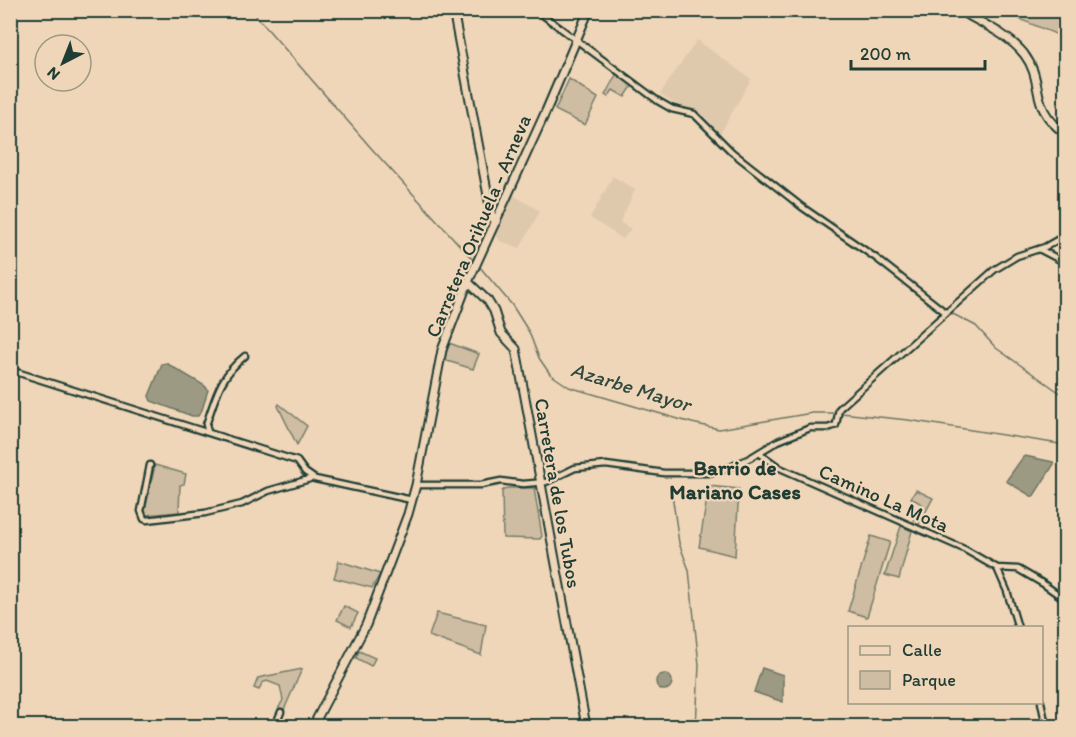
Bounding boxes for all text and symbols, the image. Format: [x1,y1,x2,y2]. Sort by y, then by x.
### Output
north arrow [33,33,93,93]
scale bar [851,33,984,71]
text: 200 m [860,43,911,65]
text: N [43,63,64,84]
street label: Carretera Orihuela - Arneva [420,111,536,341]
water label: Azarbe Mayor [568,356,696,417]
street label: Carretera de los Tubos [529,396,587,590]
district label: Barrio de Mariano Cases [669,455,801,504]
street label: Camino La Mota [815,459,953,538]
legend [848,626,1043,704]
text: Calle [902,639,942,661]
text: Parque [902,669,956,691]

